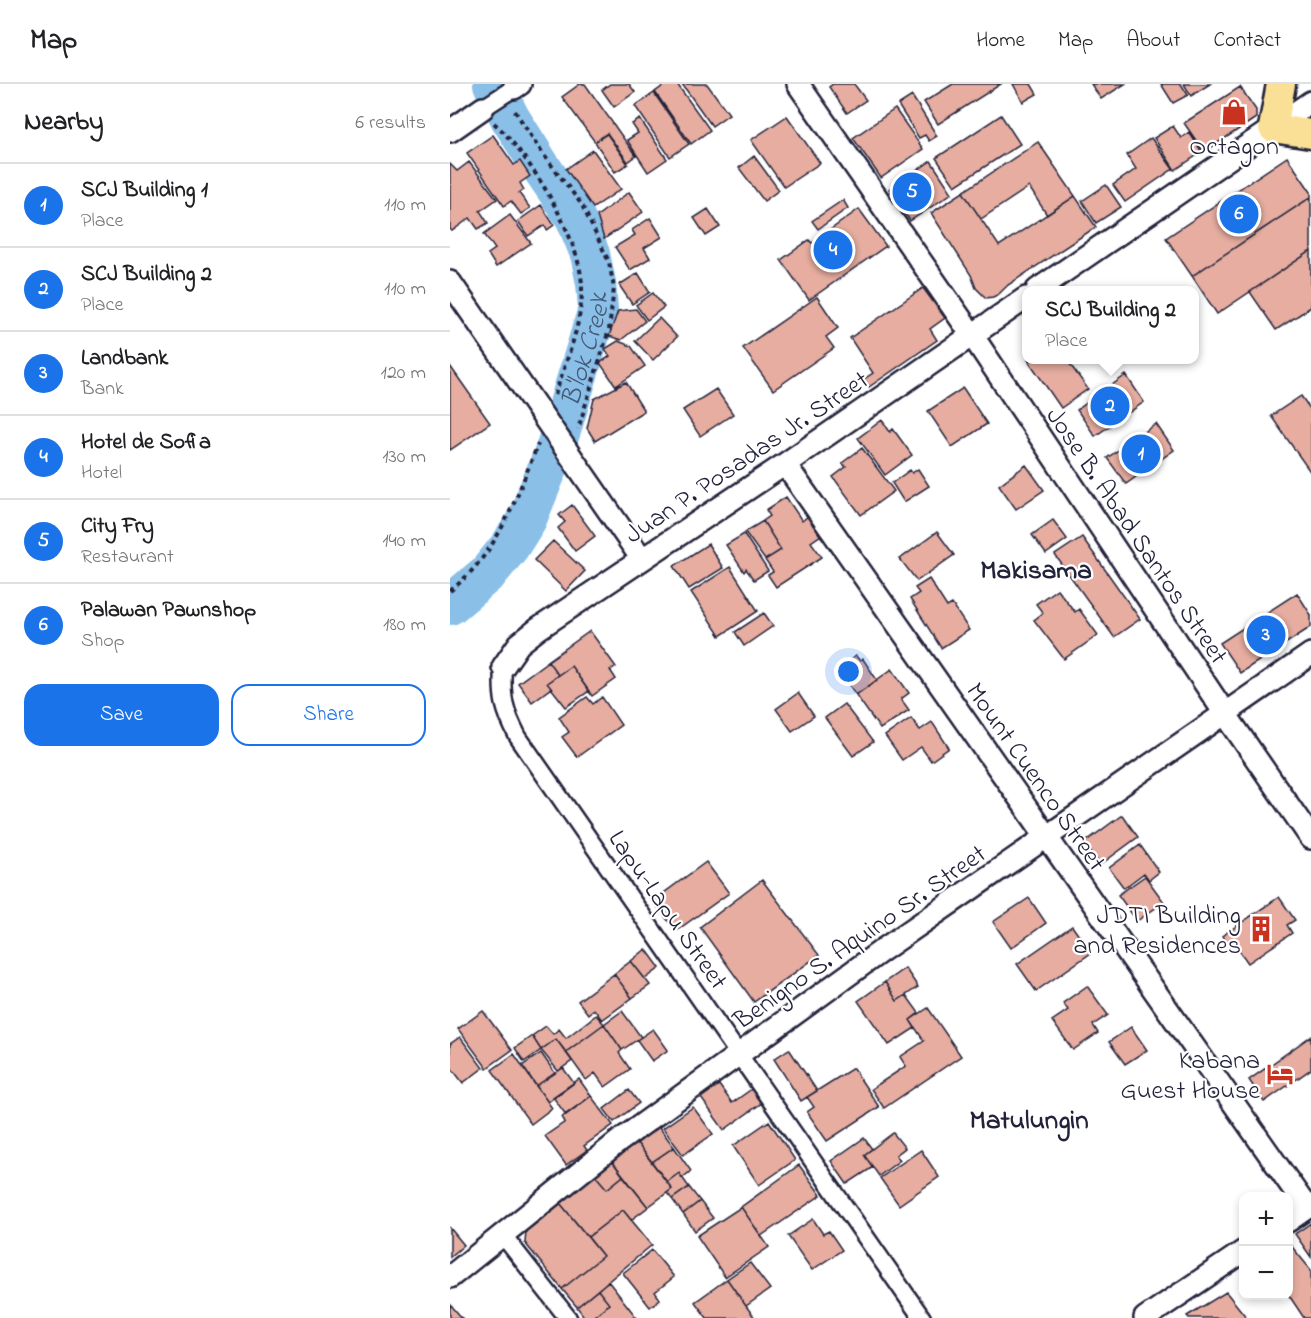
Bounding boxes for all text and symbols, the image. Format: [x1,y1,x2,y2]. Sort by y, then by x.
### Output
text: Map [30,21,77,62]
text: Home [976,26,1025,56]
text: Map [1058,26,1093,56]
text: About [1126,26,1180,56]
text: Contact [1213,26,1281,56]
shop icon: Octagon [1219,97,1249,127]
text: Nearby [24,104,103,142]
text: 6 results [355,109,426,138]
place label: Octagon [1189,129,1279,167]
pin: 5 [892,170,932,214]
text: SCJ Building 1 [81,175,208,207]
text: 1 [40,191,47,220]
text: 110 m [384,191,426,220]
pin: 6 [1220,192,1258,236]
text: Place [81,207,123,236]
pin: 4 [814,228,853,272]
text: SCJ Building 2 [81,259,212,291]
text: 2 [39,275,48,304]
text: 110 m [384,275,426,304]
popup [1022,286,1199,364]
water label: B'lok Creek [552,290,621,412]
text: Place [81,291,123,320]
text: SCJ Building 2 [1045,295,1176,327]
text: Place [1045,327,1087,356]
text: Landbank [81,343,168,375]
text: 3 [39,359,48,388]
text: 120 m [381,359,426,388]
street label: Juan P. Posadas Jr. Street [618,362,877,554]
text: Bank [81,375,124,404]
pin: 2 [1090,384,1130,428]
street label: Jose B. Abad Santos Street [1035,401,1236,673]
text: Hotel de Sofia [81,427,211,459]
pin: 1 [1122,432,1160,476]
text: 4 [39,443,48,472]
text: 130 m [382,443,426,472]
text: Hotel [81,459,122,488]
text: City Fry [81,511,154,543]
text: 5 [38,527,49,556]
text: 140 m [382,527,426,556]
text: Restaurant [81,543,174,572]
district label: Makisama [980,552,1092,591]
text: Palawan Pawnshop [81,595,256,627]
text: 6 [39,611,48,640]
text: 180 m [383,611,426,640]
pin: 3 [1246,612,1286,658]
text: Shop [81,627,125,656]
your location [834,657,863,686]
street label: Mount Cuenco Street [955,676,1114,880]
button: Save [24,684,219,746]
button: Share [231,684,426,746]
street label: Lapu-Lapu Street [597,823,736,998]
street label: Benigno S. Aquino Sr. Street [726,836,995,1041]
place label: JDTI Building and Residences [1074,898,1241,966]
building icon: JDTI Building and Residences [1246,914,1276,944]
place label: Kabana Guest House [1120,1043,1260,1111]
hotel icon: Kabana Guest House [1265,1059,1295,1089]
district label: Matulungin [970,1102,1088,1142]
map controls [1239,1192,1293,1300]
button: + [1239,1192,1293,1246]
button: − [1239,1246,1293,1300]

